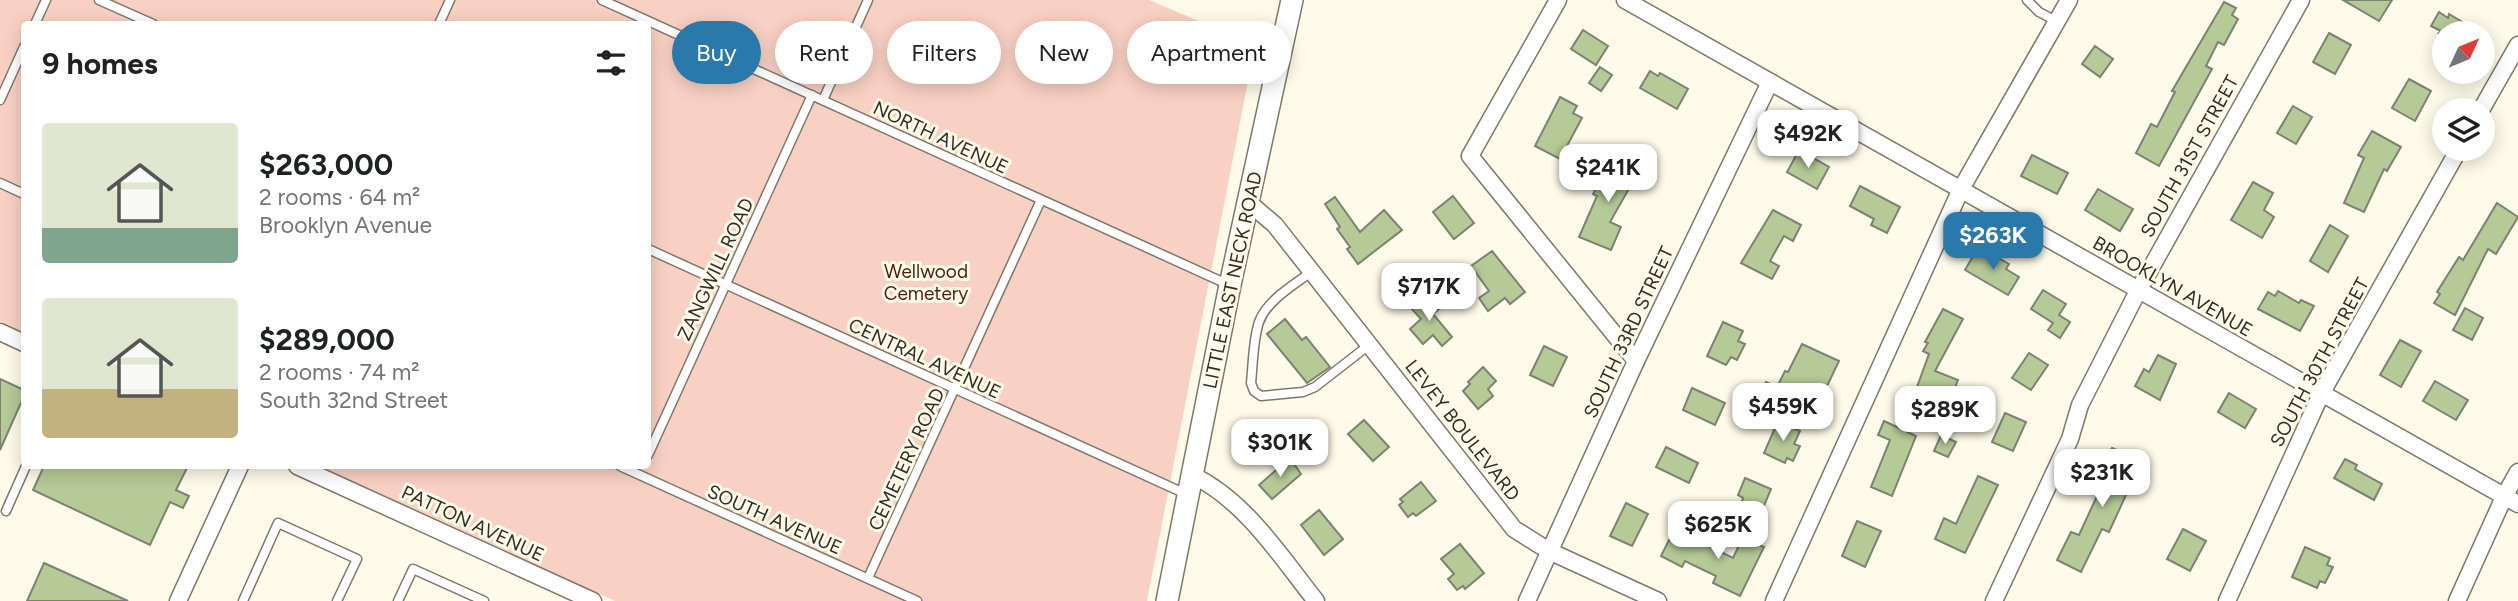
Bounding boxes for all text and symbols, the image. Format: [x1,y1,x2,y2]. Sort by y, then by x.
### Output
chip: Buy [672,21,761,84]
chip: Rent [775,21,873,84]
chip: Filters [887,21,1001,84]
chip: New [1015,21,1113,84]
chip: Apartment [1127,21,1291,84]
north arrow [2432,21,2496,84]
map controls [2432,21,2495,161]
icon: filters [592,44,630,82]
text: 9 homes [42,45,158,82]
street label: SOUTH 31ST STREET [2135,71,2244,241]
street label: NORTH AVENUE [870,96,1012,179]
button: layers [2432,98,2495,161]
pin: $492K [1759,110,1857,170]
text: $492K [1773,119,1843,147]
pin: $241K [1559,144,1657,204]
text: $263,000 [259,146,393,183]
icon: home [98,151,182,235]
text: $241K [1575,153,1641,181]
street label: LITTLE EAST NECK ROAD [1198,169,1267,391]
text: 2 rooms · 64 m² [259,183,420,211]
street label: ZANGWILL ROAD [672,194,759,344]
text: Brooklyn Avenue [259,211,432,239]
pin: $263K [1944,212,2042,272]
text: $263K [1959,221,2027,249]
street label: BROOKLYN AVENUE [2089,231,2257,342]
street label: SOUTH 33RD STREET [1579,242,1678,422]
park label: Wellwood Cemetery [884,260,968,305]
pin: $717K [1380,264,1478,323]
text: $717K [1397,272,1461,300]
street label: SOUTH 30TH STREET [2265,273,2374,451]
street label: CENTRAL AVENUE [845,313,1005,404]
text: $289,000 [259,321,395,358]
icon: home [98,326,182,410]
street label: LEVEY BOULEVARD [1400,355,1525,505]
text: 2 rooms · 74 m² [259,358,420,386]
street label: CEMETERY ROAD [863,384,950,534]
pin: $459K [1734,384,1832,443]
text: South 32nd Street [259,386,448,414]
pin: $289K [1896,386,1994,446]
text: $459K [1748,392,1818,420]
text: $289K [1911,395,1979,423]
pin: $301K [1231,420,1329,479]
text: $301K [1247,428,1313,456]
pin: $231K [2053,449,2151,509]
text: $231K [2070,458,2134,486]
street label: SOUTH AVENUE [704,479,846,559]
street label: PATTON AVENUE [398,480,548,567]
pin: $625K [1669,502,1767,561]
text: $625K [1684,510,1752,538]

